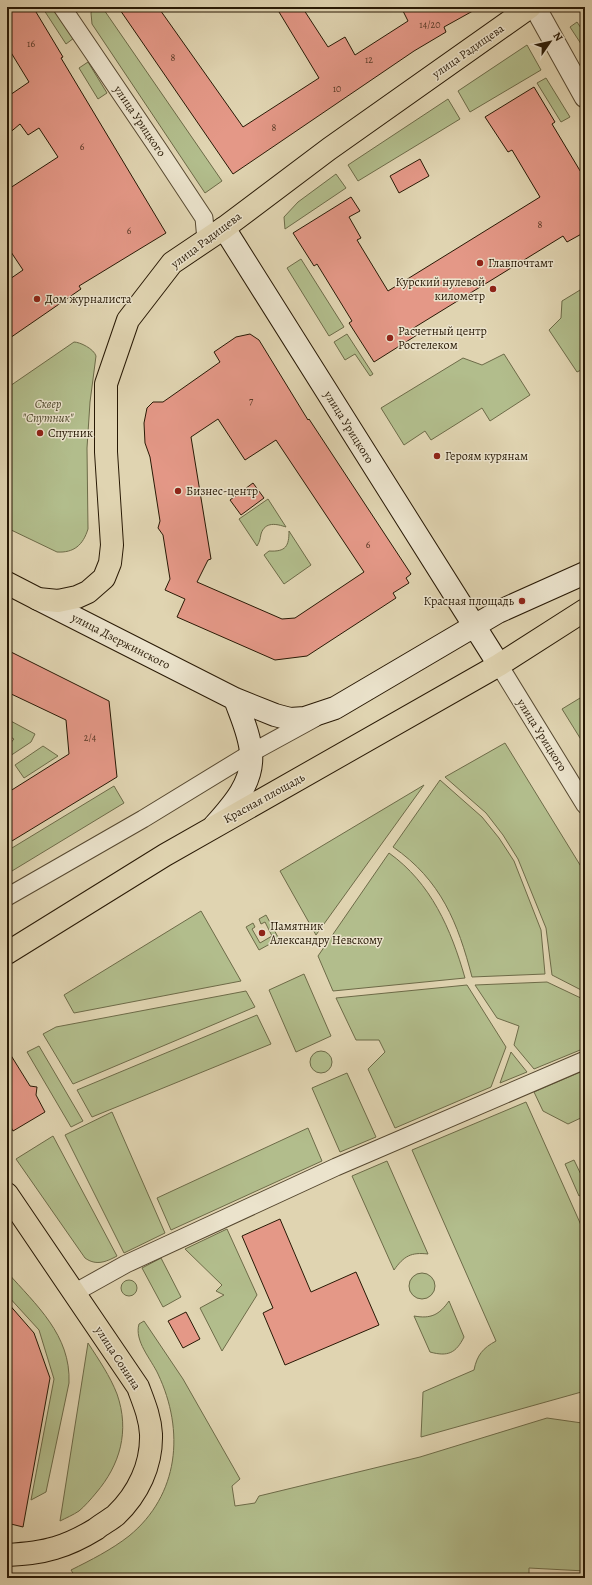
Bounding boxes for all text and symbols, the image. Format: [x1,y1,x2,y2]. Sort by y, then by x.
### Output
house number: 14/20 [419,18,441,31]
street label: улица Радищева [428,20,508,82]
north arrow [530,22,570,62]
text: N [549,29,566,44]
house number: 16 [27,37,35,50]
house number: 8 [171,51,176,64]
house number: 12 [365,53,373,66]
street label: улица Урицкого [110,81,170,160]
house number: 10 [333,82,341,95]
house number: 8 [272,121,277,134]
house number: 6 [80,140,85,153]
street label: улица Радищева [167,208,245,272]
house number: 8 [538,218,543,231]
house number: 6 [127,224,132,237]
place label: Главпочтамт [488,255,554,271]
marker: Главпочтамт [475,258,485,268]
place label: Курский нулевой километр [395,274,485,304]
marker: Курский нулевой километр [488,284,498,294]
place label: Дом журналиста [45,291,132,307]
marker: Дом журналиста [32,294,42,304]
place label: Расчетный центр Ростелеком [398,323,487,353]
marker: Расчетный центр Ростелеком [385,333,395,343]
street label: улица Урицкого [320,387,378,466]
house number: 7 [249,394,254,407]
park label: Сквер "Спутник" [22,396,74,426]
place label: Спутник [48,425,93,441]
marker: Спутник [35,428,45,438]
place label: Героям курянам [445,448,528,464]
marker: Героям курянам [432,451,442,461]
place label: Бизнес-центр [186,483,258,499]
marker: Бизнес-центр [173,486,183,496]
house number: 6 [366,538,371,551]
place label: Красная площадь [423,593,515,609]
marker: Красная площадь [517,596,527,606]
street label: улица Дзержинского [68,609,173,673]
street label: улица Урицкого [513,695,571,774]
house number: 2/4 [84,731,97,744]
street label: Красная площадь [221,769,308,827]
place label: Памятник Александру Невскому [269,918,383,948]
marker: Памятник Александру Невскому [257,928,267,938]
street label: улица Сонина [91,1322,145,1393]

